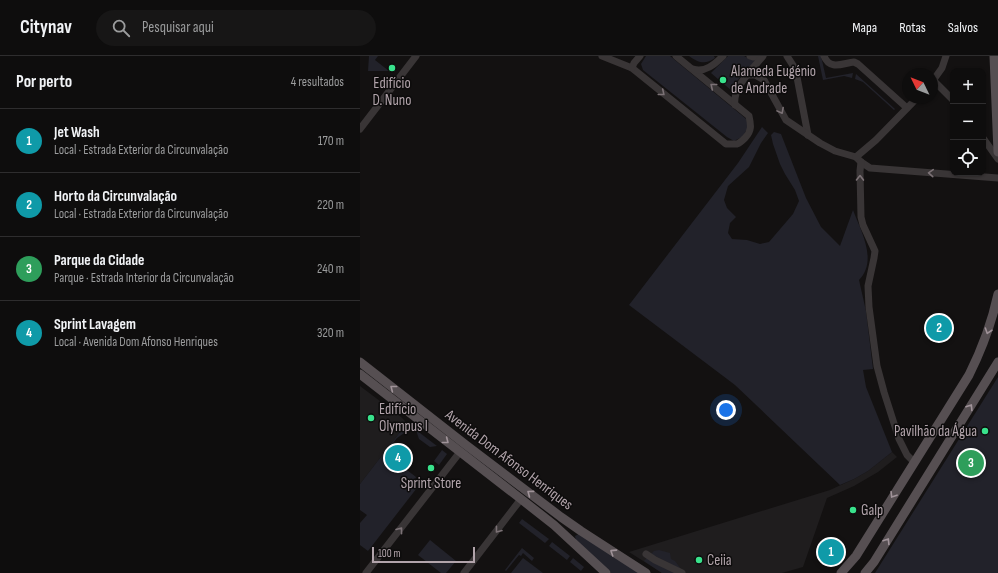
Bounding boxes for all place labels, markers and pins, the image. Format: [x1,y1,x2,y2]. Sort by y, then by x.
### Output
place label: Alameda Eugénio de Andrade [730,62,816,98]
marker: Edifício D. Nuno [387,63,397,73]
place label: Edifício D. Nuno [373,74,411,110]
marker: Alameda Eugénio de Andrade [718,75,728,85]
pin: 2 [926,313,952,343]
place label: Edifício Olympus I [379,400,428,436]
marker: Edifício Olympus I [366,413,376,423]
place label: Pavilhão da Água [894,422,977,441]
marker: Pavilhão da Água [980,426,990,436]
pin: 4 [385,443,411,473]
pin: 3 [958,448,984,478]
marker: Sprint Store [426,463,436,473]
place label: Sprint Store [401,474,461,493]
place label: Galp [861,501,883,520]
marker: Galp [848,505,858,515]
pin: 1 [818,537,844,567]
place label: Ceiia [707,551,732,570]
marker: Ceiia [694,555,704,565]

